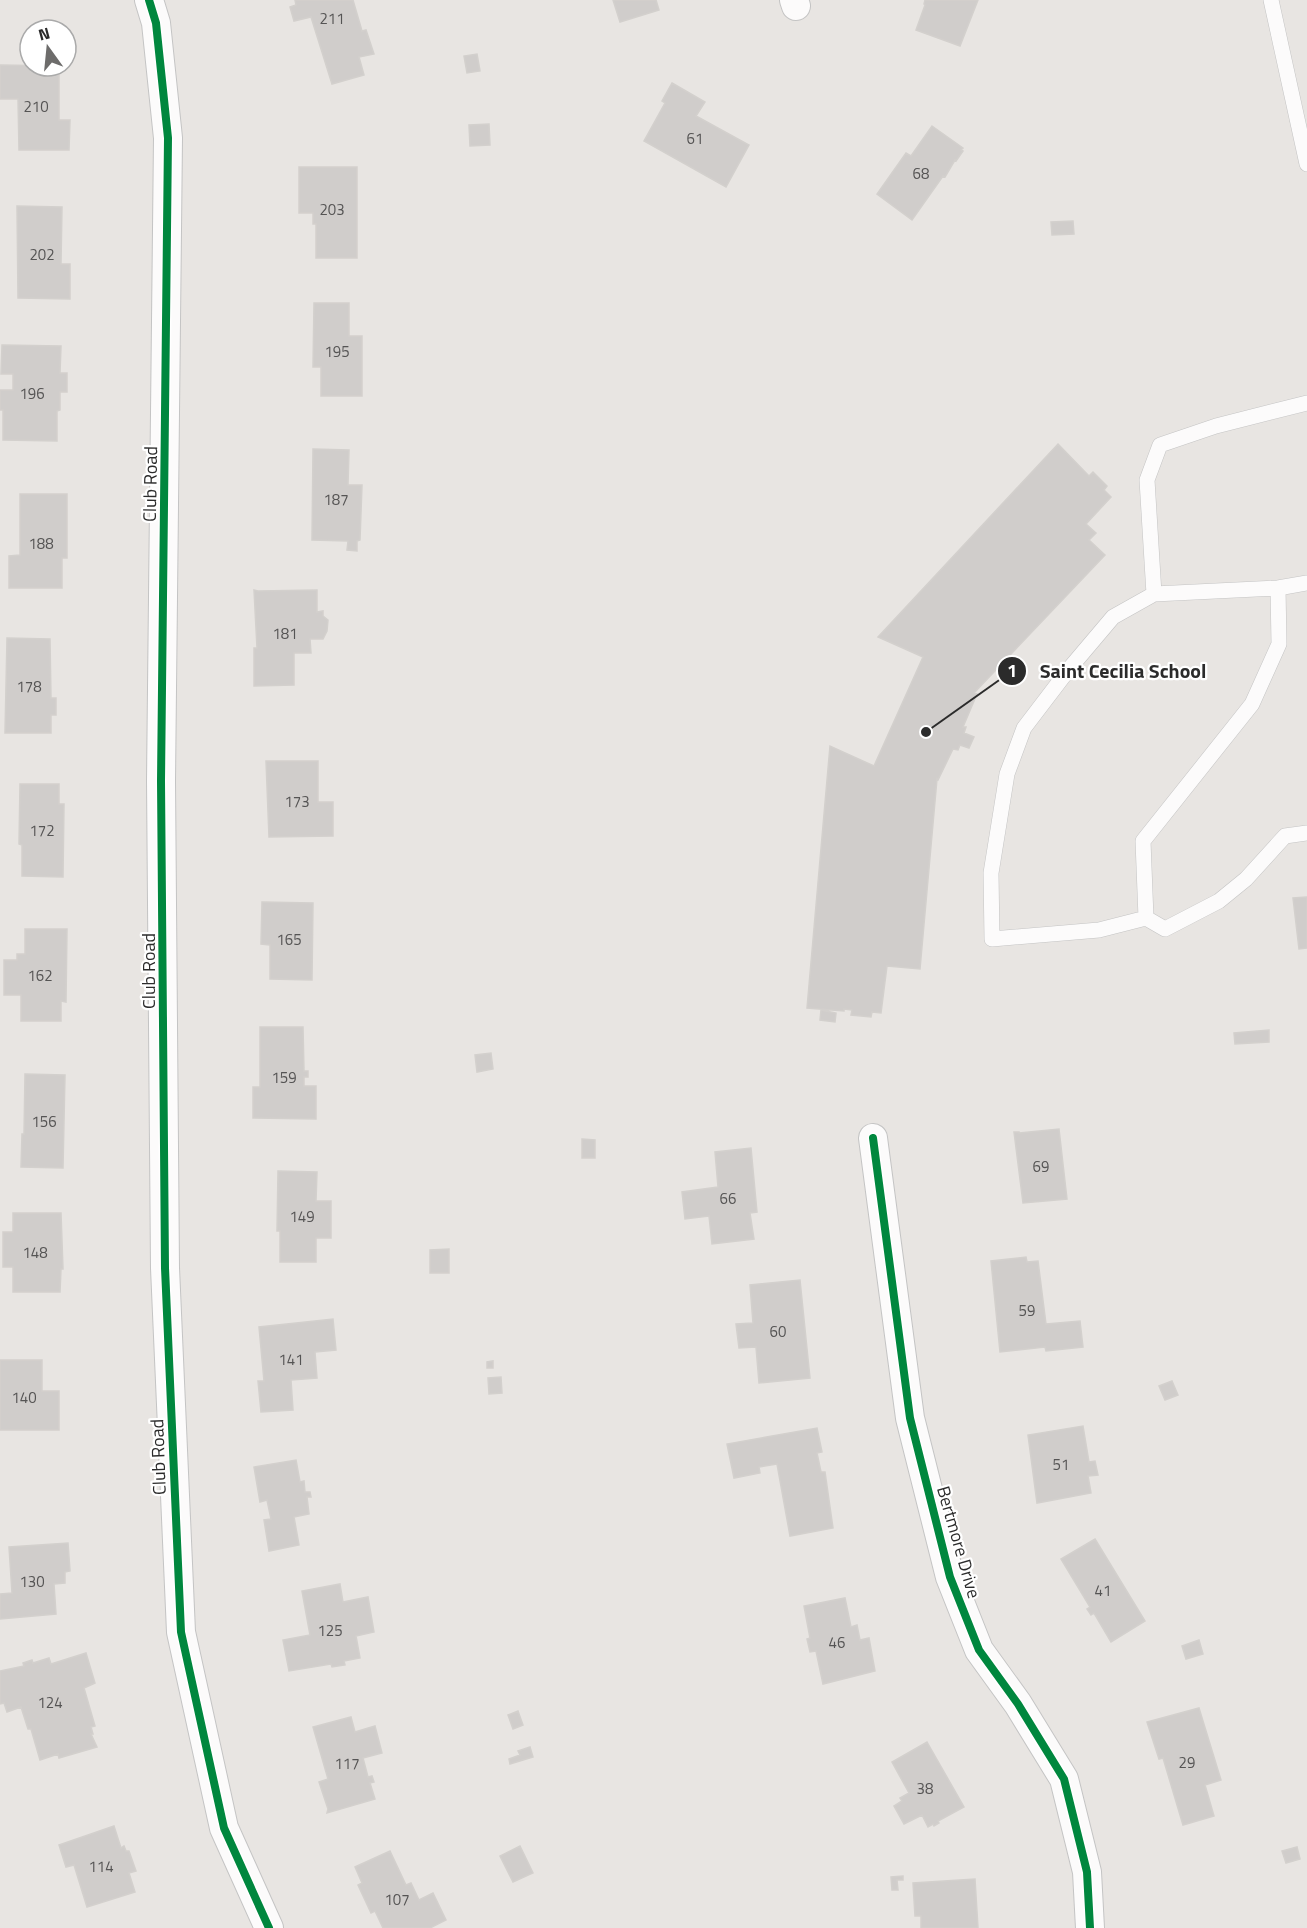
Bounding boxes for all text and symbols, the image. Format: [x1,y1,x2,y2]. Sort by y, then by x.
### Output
house number: 211 [319,7,345,30]
north arrow [18,18,78,78]
text: N [36,20,53,47]
house number: 210 [23,95,49,118]
house number: 61 [687,127,703,150]
house number: 68 [913,162,929,185]
house number: 203 [319,198,345,221]
house number: 202 [29,243,55,266]
house number: 195 [324,340,350,363]
house number: 196 [19,382,45,405]
street label: Club Road [136,446,164,522]
house number: 187 [323,488,349,511]
house number: 188 [28,532,54,555]
house number: 181 [272,622,298,645]
callout: Saint Cecilia School [997,652,1218,690]
text: Saint Cecilia School [1040,655,1206,686]
text: 1 [1007,657,1017,684]
house number: 178 [16,675,42,698]
house number: 173 [284,790,310,813]
house number: 172 [29,819,55,842]
house number: 165 [276,928,302,951]
street label: Club Road [135,933,162,1009]
house number: 162 [27,964,53,987]
house number: 159 [271,1066,297,1089]
house number: 156 [31,1110,57,1133]
house number: 69 [1033,1155,1049,1178]
house number: 66 [720,1187,736,1210]
house number: 149 [289,1205,315,1228]
house number: 148 [22,1241,48,1264]
house number: 59 [1019,1299,1035,1322]
house number: 60 [770,1320,786,1343]
house number: 141 [278,1348,304,1371]
house number: 140 [11,1386,37,1409]
street label: Club Road [143,1419,173,1495]
house number: 51 [1053,1453,1069,1476]
street label: Bertmore Drive [930,1483,988,1601]
house number: 130 [19,1570,45,1593]
house number: 41 [1095,1579,1111,1602]
house number: 125 [317,1619,343,1642]
house number: 46 [829,1631,845,1654]
house number: 124 [37,1691,63,1714]
house number: 29 [1179,1751,1195,1774]
house number: 117 [334,1752,360,1775]
house number: 38 [917,1777,933,1800]
house number: 114 [88,1855,114,1878]
house number: 107 [384,1888,410,1911]

